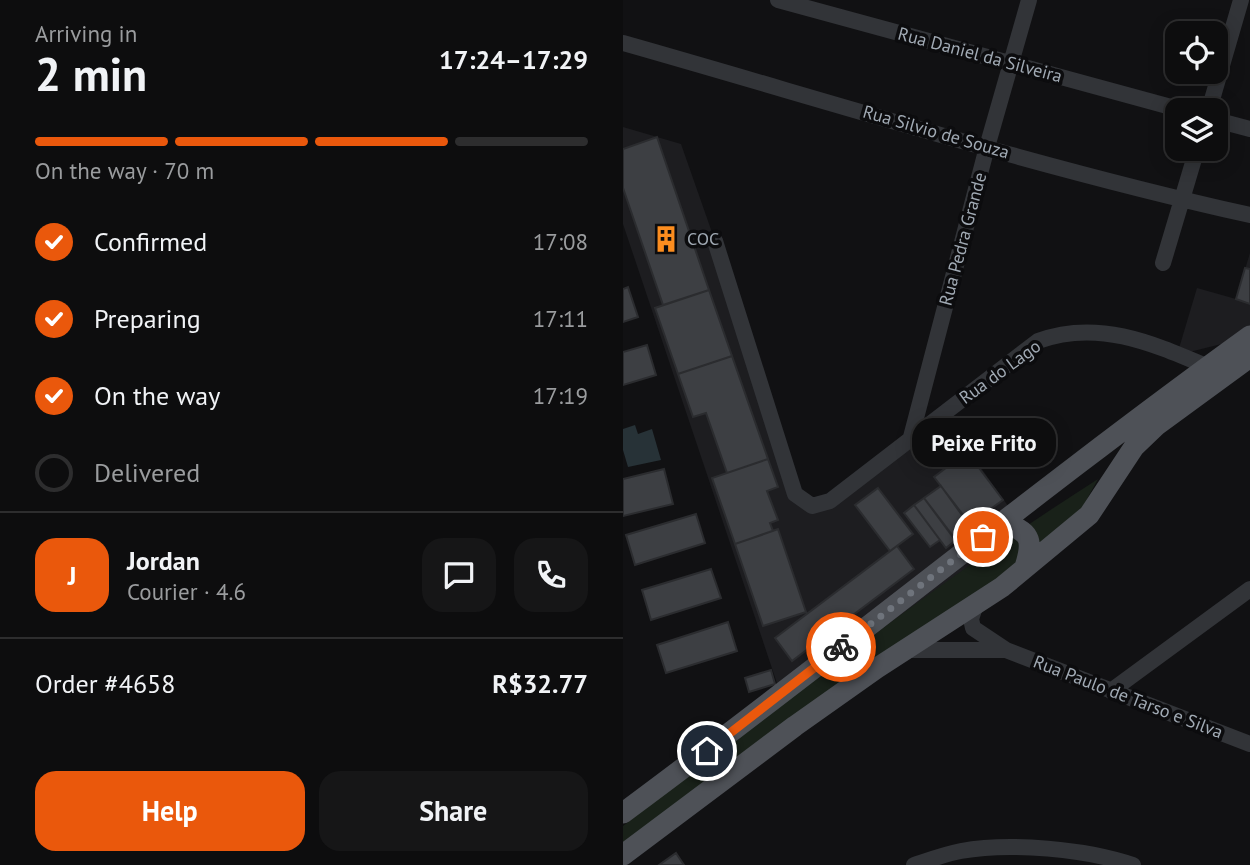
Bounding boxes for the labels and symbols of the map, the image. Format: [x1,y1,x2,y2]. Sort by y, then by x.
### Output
street label: Rua Daniel da Silveira [895,22,1065,88]
street label: Rua Silvio de Souza [860,100,1012,163]
street label: Rua Pedra Grande [934,170,991,308]
building icon: COC [651,224,681,254]
place label: COC [687,227,719,250]
street label: Rua do Lago [954,334,1045,409]
callout: Peixe Frito [911,418,1055,467]
pin [953,507,1013,567]
courier [806,612,876,682]
street label: Rua Paulo de Tarso e Silva [1030,650,1226,743]
pin [677,721,737,781]

